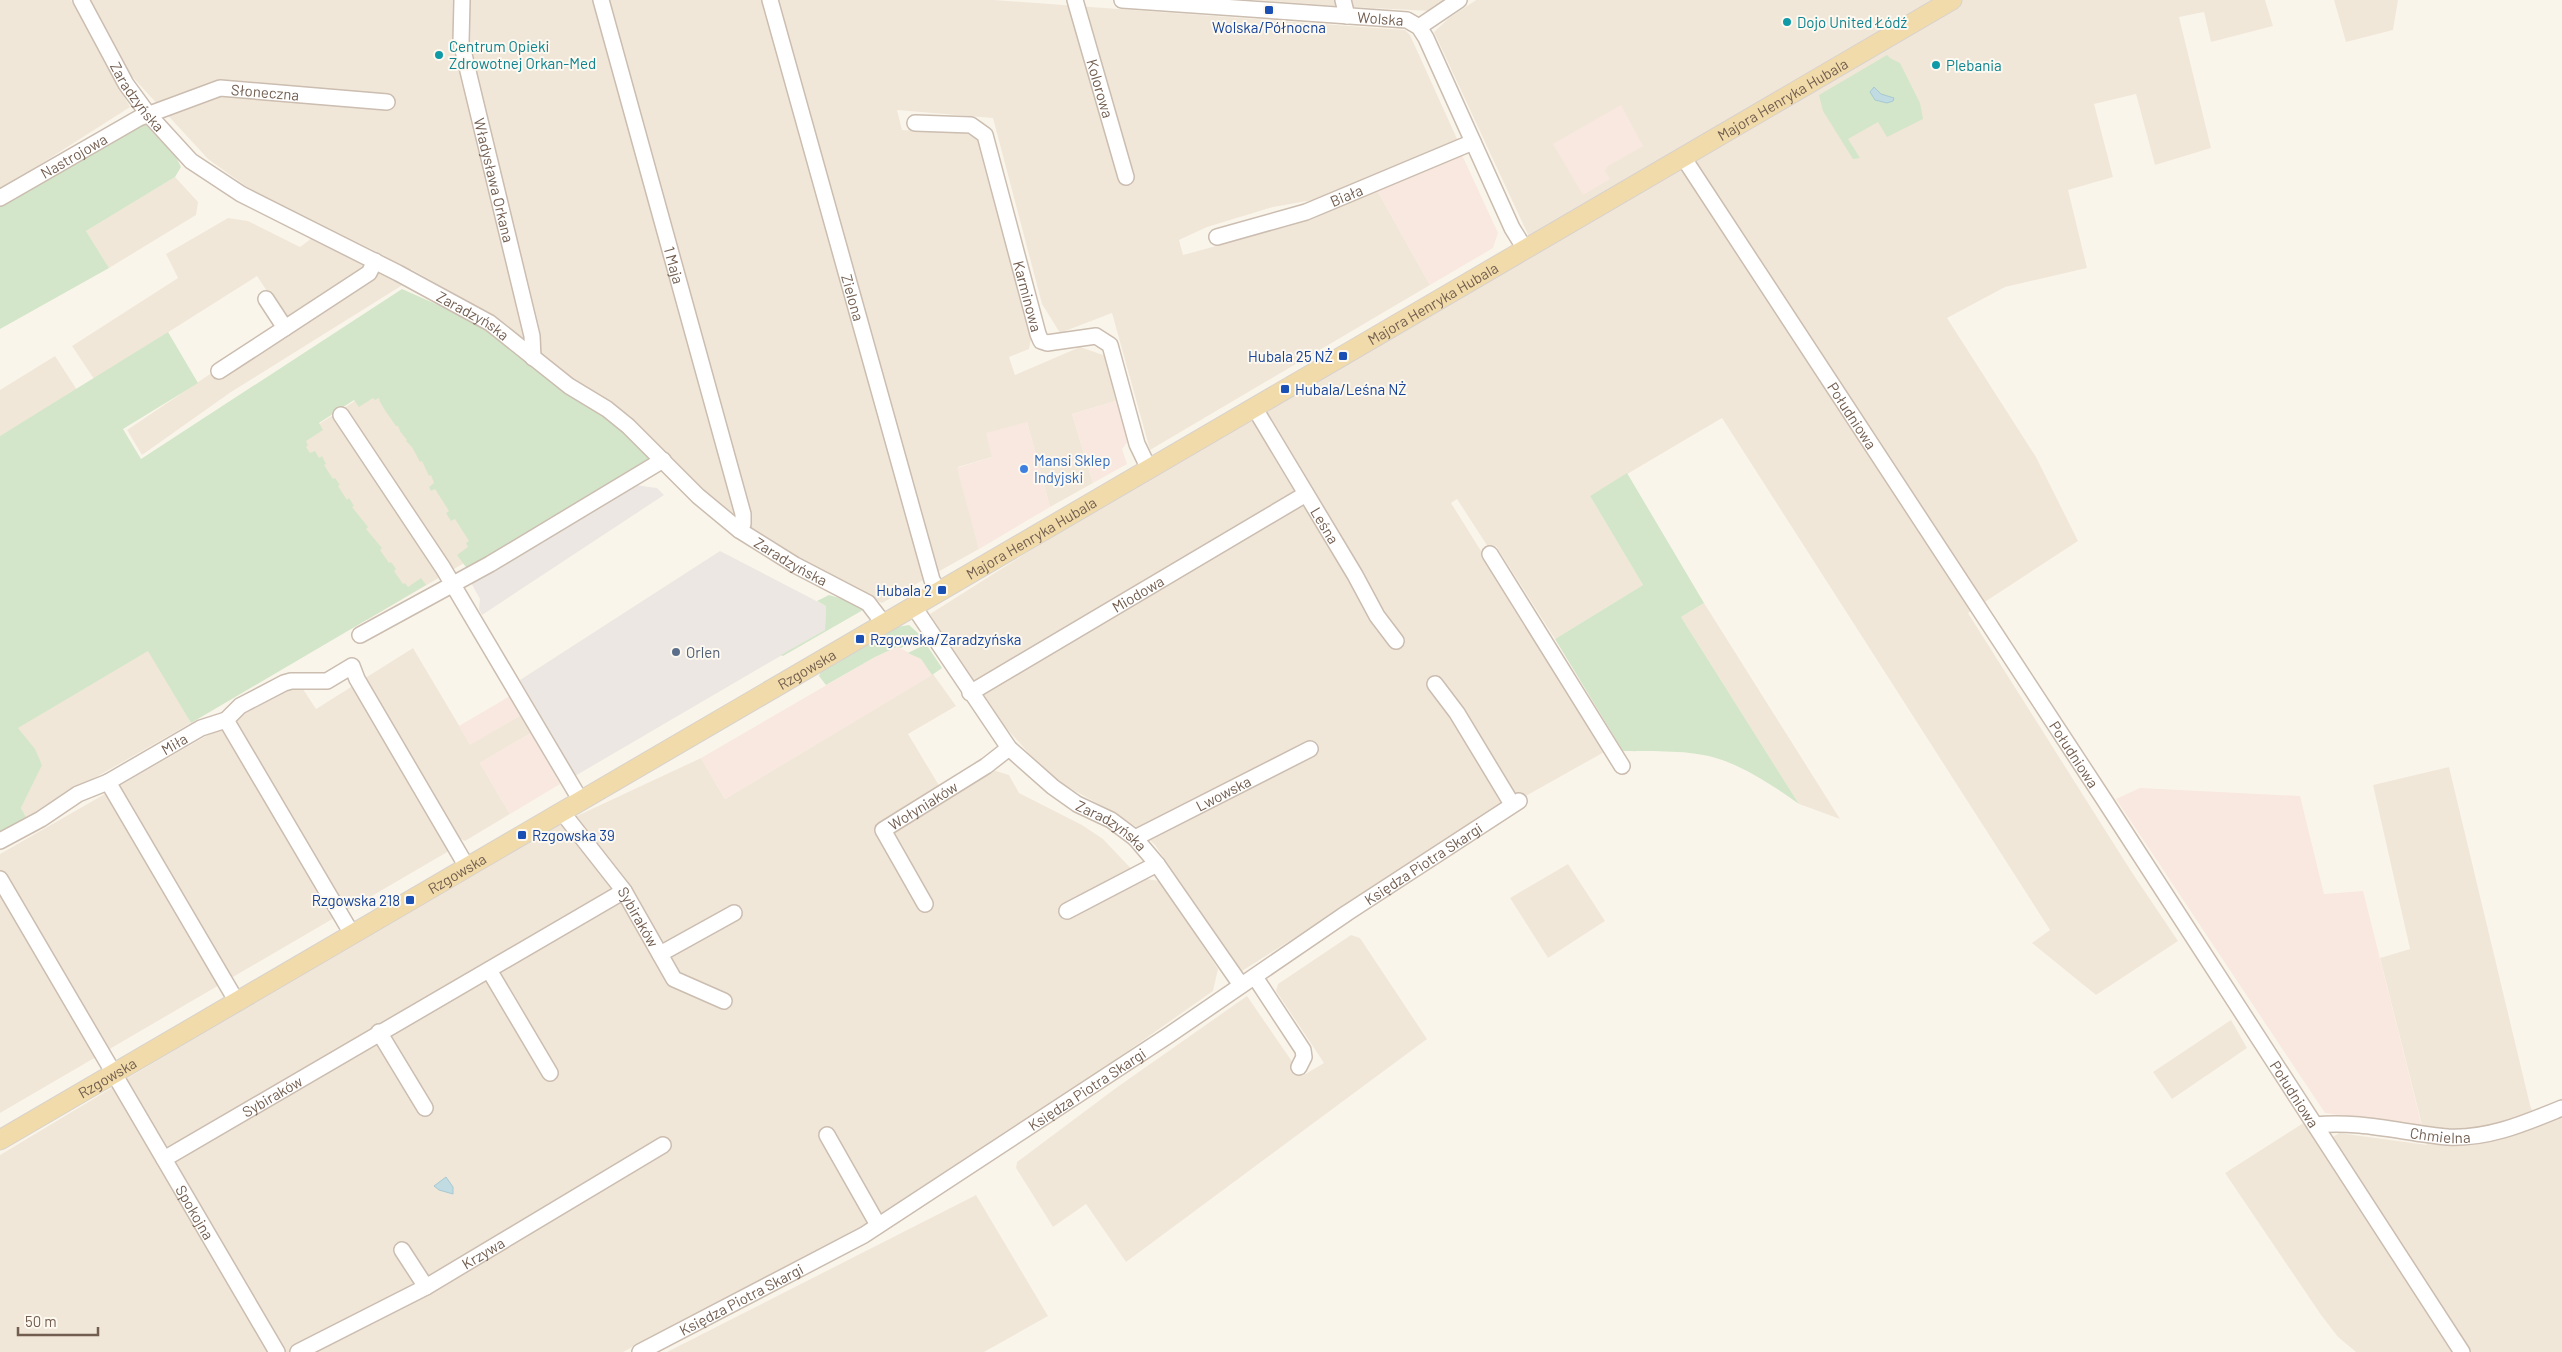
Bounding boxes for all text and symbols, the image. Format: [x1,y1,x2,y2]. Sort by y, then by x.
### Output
marker: Wolska/Północna [1263,4,1275,16]
street label: Wolska [1357,8,1404,29]
place label: Dojo United Łódź [1797,13,1908,31]
marker: Dojo United Łódź [1781,16,1793,28]
place label: Wolska/Północna [1212,18,1326,36]
place label: Centrum Opieki Zdrowotnej Orkan-Med [449,37,596,72]
marker: Centrum Opieki Zdrowotnej Orkan-Med [433,49,445,61]
street label: Majora Henryka Hubala [1714,54,1851,144]
place label: Plebania [1946,56,2002,74]
street label: Kolorowa [1083,57,1117,120]
street label: Zaradzyńska [107,59,168,135]
marker: Plebania [1930,59,1942,71]
street label: Słoneczna [230,80,300,104]
street label: Władysława Orkana [471,116,518,244]
street label: Nastrojowa [37,129,110,182]
street label: Biała [1327,180,1365,210]
street label: 1 Maja [660,244,688,286]
street label: Majora Henryka Hubala [1364,258,1501,348]
street label: Karminowa [1010,259,1046,334]
street label: Zielona [838,272,868,323]
street label: Zaradzyńska [434,287,513,344]
place label: Hubala 25 NŻ [1248,347,1333,365]
marker: Hubala 25 NŻ [1337,350,1349,362]
street label: Południowa [1824,379,1881,452]
place label: Hubala/Leśna NŻ [1295,380,1407,398]
marker: Hubala/Leśna NŻ [1279,383,1291,395]
place label: Mansi Sklep Indyjski [1034,451,1111,486]
marker: Mansi Sklep Indyjski [1018,463,1030,475]
street label: Majora Henryka Hubala [963,493,1100,583]
street label: Leśna [1307,504,1343,547]
street label: Zaradzyńska [751,533,830,589]
street label: Miodowa [1109,571,1167,616]
place label: Hubala 2 [876,581,932,599]
marker: Hubala 2 [936,584,948,596]
place label: Rzgowska/Zaradzyńska [870,630,1022,648]
marker: Rzgowska/Zaradzyńska [854,633,866,645]
place label: Orlen [686,643,720,661]
street label: Rzgowska [774,645,839,693]
marker: Orlen [670,646,682,658]
street label: Południowa [2046,717,2103,791]
street label: Miła [158,729,191,758]
street label: Lwowska [1193,772,1254,815]
street label: Wołyniaków [885,777,961,833]
street label: Zaradzyńska [1073,796,1151,854]
street label: Księdza Piotra Skargi [1361,819,1485,908]
place label: Rzgowska 39 [532,826,615,844]
marker: Rzgowska 39 [516,829,528,841]
street label: Rzgowska [424,849,489,897]
street label: Sybiraków [614,883,663,950]
place label: Rzgowska 218 [312,891,400,909]
marker: Rzgowska 218 [404,894,416,906]
street label: Księdza Piotra Skargi [1024,1044,1149,1134]
street label: Rzgowska [75,1053,139,1101]
street label: Południowa [2266,1057,2323,1131]
street label: Sybiraków [239,1071,305,1121]
street label: Chmielna [2409,1123,2471,1146]
street label: Spokojna [172,1182,218,1243]
street label: Krzywa [458,1233,508,1273]
street label: Księdza Piotra Skargi [676,1260,806,1339]
scale bar [18,1304,98,1336]
text: 50 m [25,1312,57,1330]

